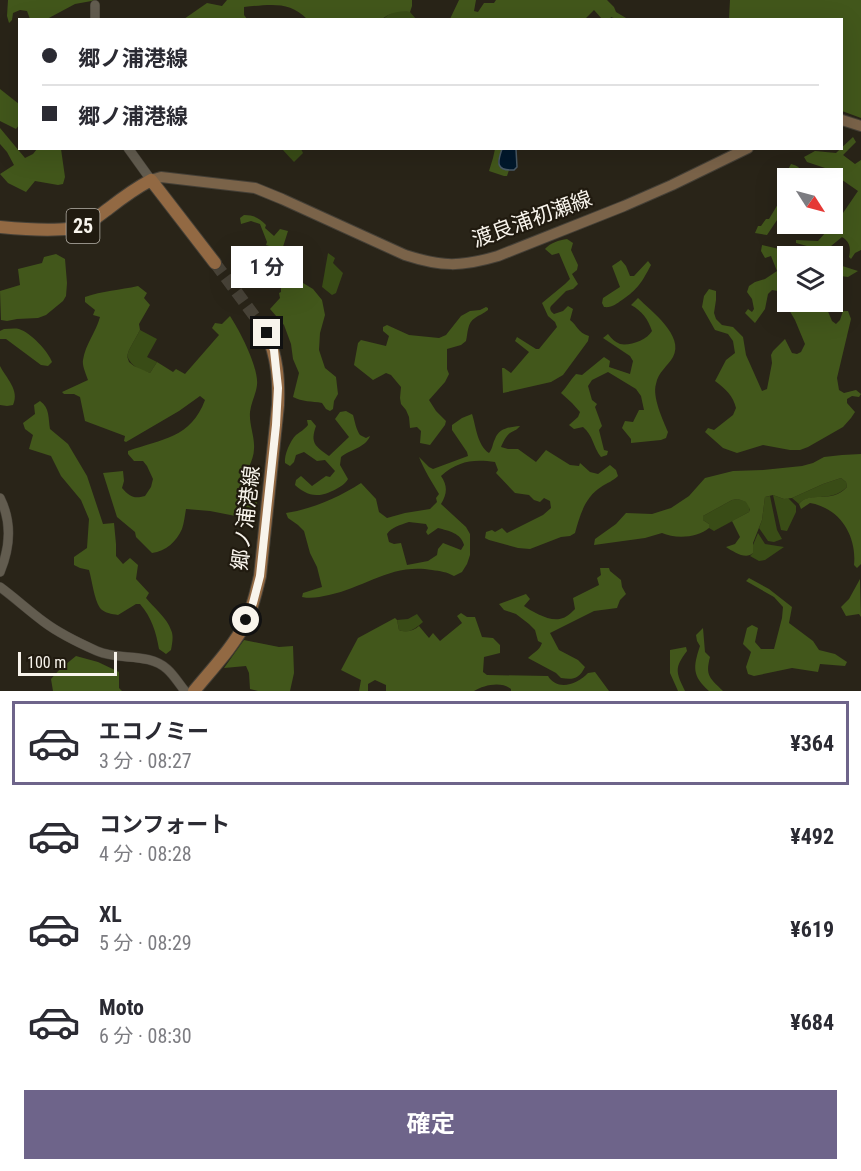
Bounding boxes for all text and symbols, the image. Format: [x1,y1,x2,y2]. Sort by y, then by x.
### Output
text: 郷ノ浦港線 [78,46,188,71]
text: 郷ノ浦港線 [78,104,188,129]
north arrow [777,168,843,234]
map controls [777,168,843,312]
street label: 渡良浦初瀬線 [469,186,595,252]
road number: 25 [66,209,100,243]
callout: 1 分 [231,246,303,288]
button: layers [777,246,843,312]
text: 1 分 [250,255,284,279]
route end [253,319,280,346]
street label: 郷ノ浦港線 [228,464,264,572]
route start [232,606,259,633]
scale bar [18,649,117,676]
text: 100 m [27,653,66,672]
icon: car [27,716,81,770]
text: エコノミー [99,719,209,744]
text: ¥364 [790,731,834,756]
text: 3 分 · 08:27 [99,749,192,773]
icon: car [27,809,81,863]
text: コンフォート [99,812,230,837]
text: ¥492 [790,824,834,849]
text: 4 分 · 08:28 [99,842,192,866]
icon: car [27,902,81,956]
text: XL [99,902,122,927]
text: ¥619 [790,917,834,942]
text: 5 分 · 08:29 [99,931,192,955]
icon: car [27,995,81,1049]
text: Moto [99,995,144,1020]
text: ¥684 [790,1010,834,1035]
text: 6 分 · 08:30 [99,1024,192,1048]
button: 確定 [24,1090,837,1159]

